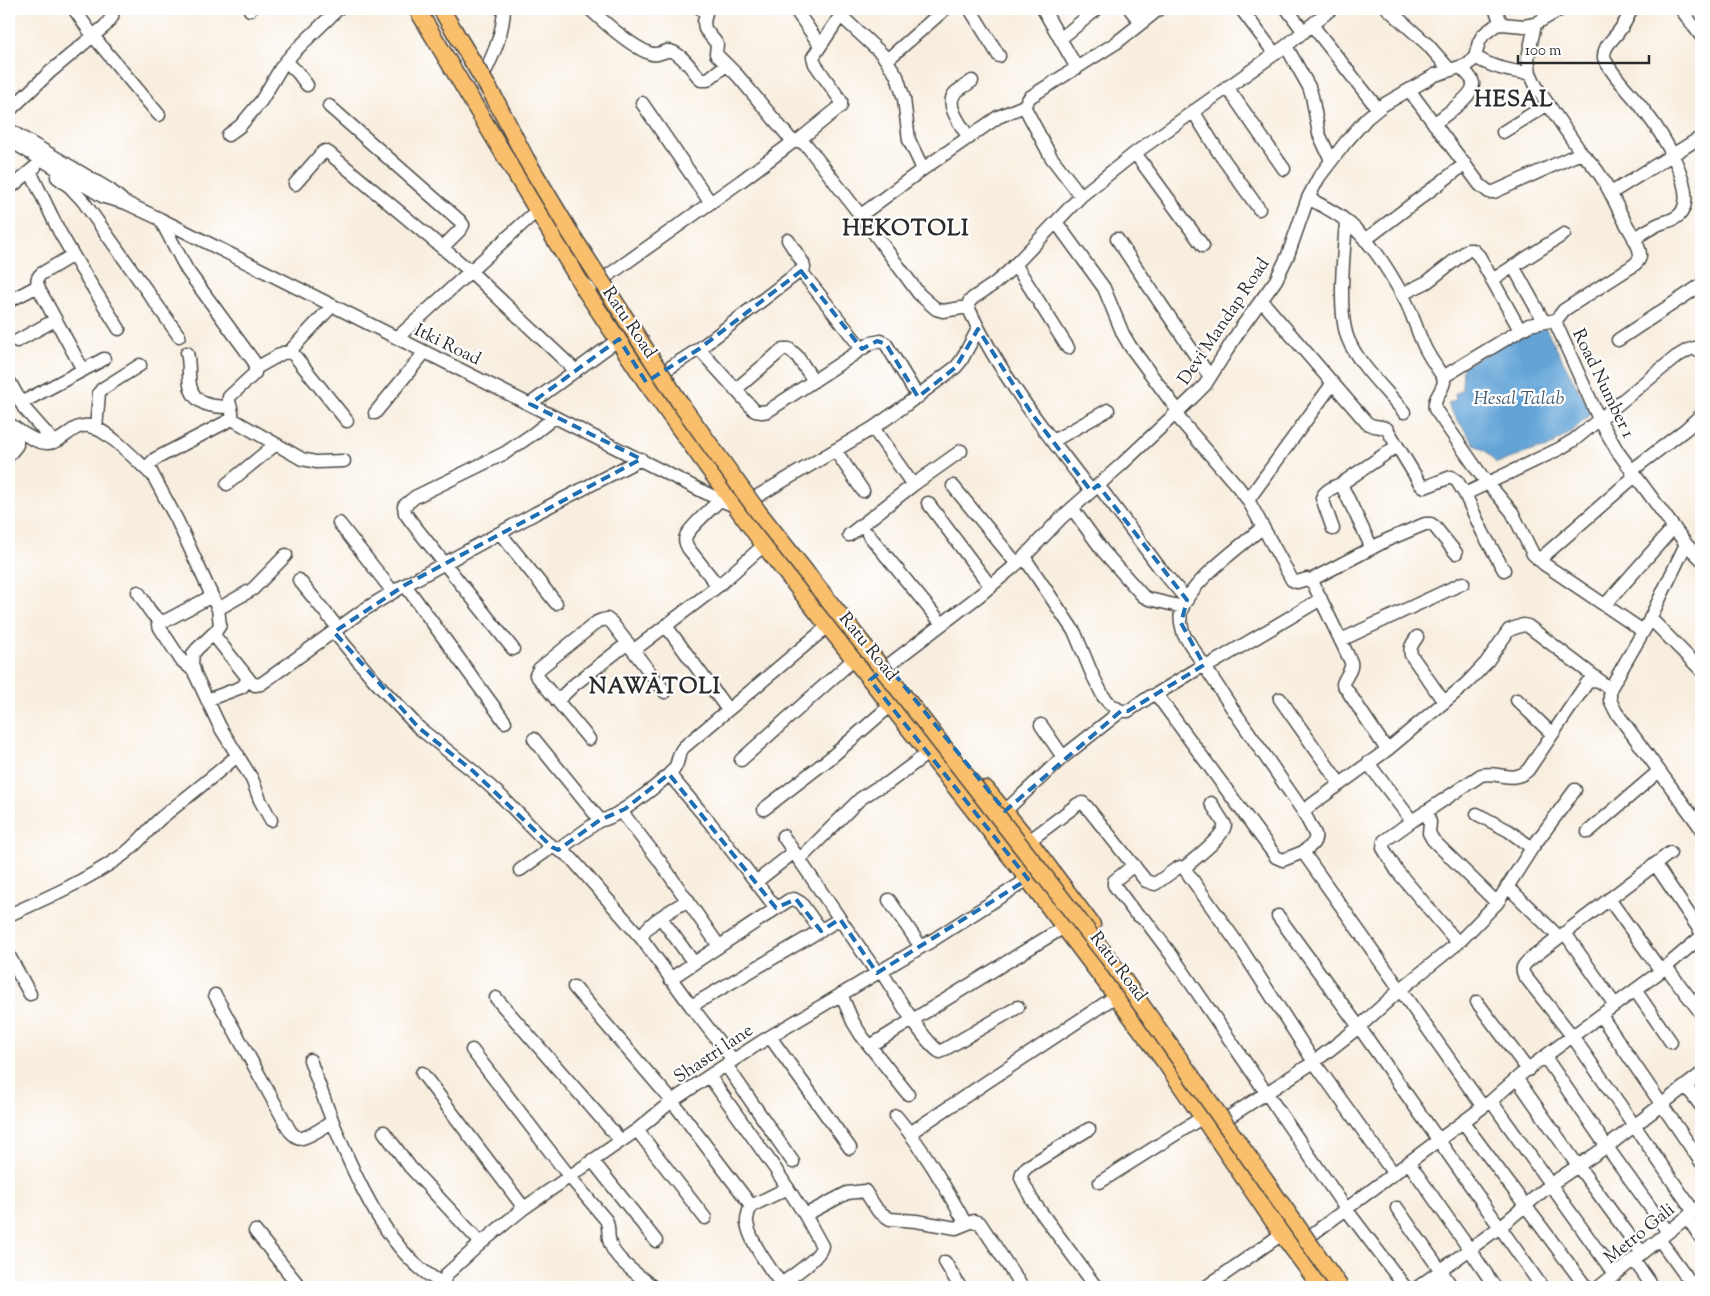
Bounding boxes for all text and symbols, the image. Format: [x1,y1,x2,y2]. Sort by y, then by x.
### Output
scale bar [1518,32,1649,64]
text: 100 m [1525,41,1562,62]
district label: HESAL [1474,85,1554,117]
district label: HEKOTOLI [842,214,970,246]
street label: Devi Mandap Road [1172,253,1277,391]
street label: Ratu Road [595,282,662,364]
street label: Itki Road [409,318,485,373]
street label: Road Number 1 [1565,325,1640,443]
water label: Hesal Talab [1474,386,1564,413]
street label: Ratu Road [832,607,903,687]
district label: NAWĀTOLI [589,672,721,704]
street label: Ratu Road [1082,927,1152,1008]
street label: Shastri lane [669,1019,759,1091]
street label: Metro Gali [1599,1198,1681,1271]

